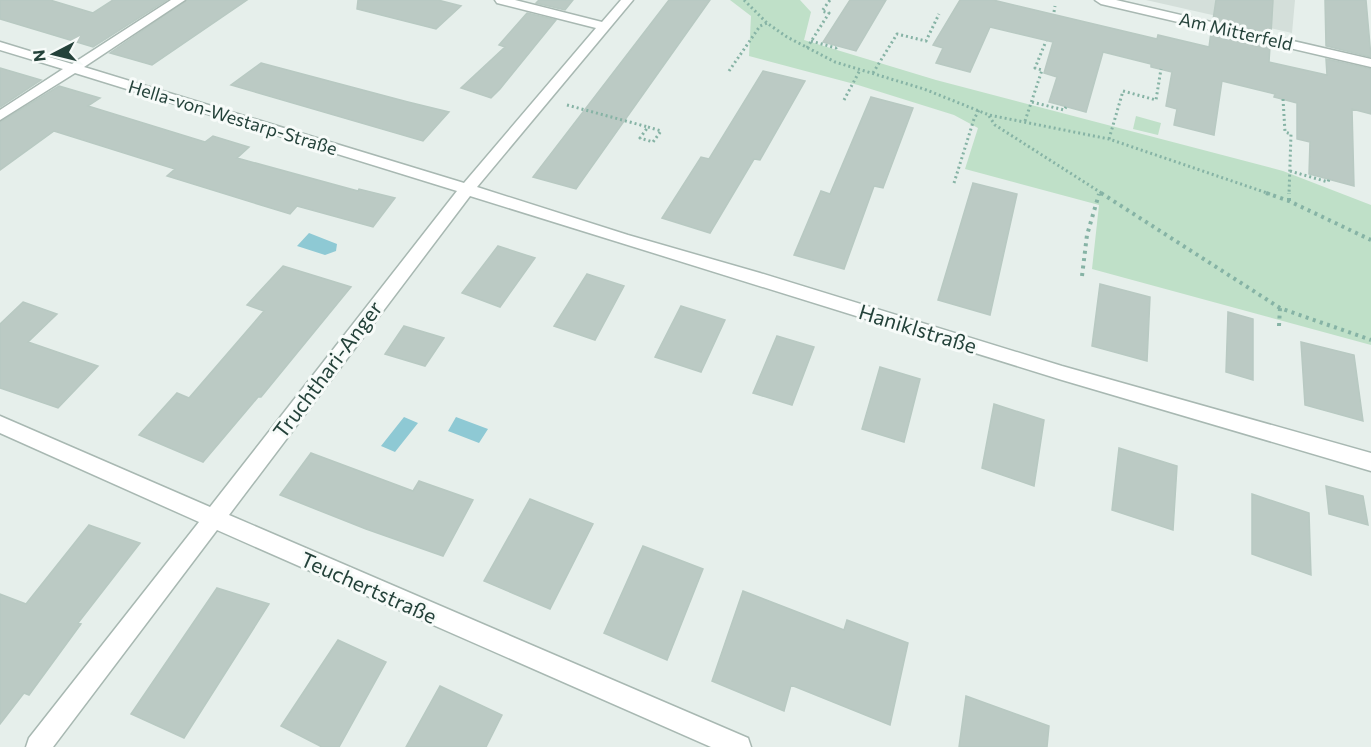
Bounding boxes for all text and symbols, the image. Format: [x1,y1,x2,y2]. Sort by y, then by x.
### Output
street label: Am Mitterfeld [1177,7,1295,55]
north arrow [24,24,84,84]
text: N [28,49,49,63]
street label: Hella-von-Westarp-Straße [126,75,340,159]
street label: Truchthari-Anger [267,295,387,443]
street label: Haniklstraße [856,298,980,358]
street label: Teuchertstraße [297,546,441,628]

